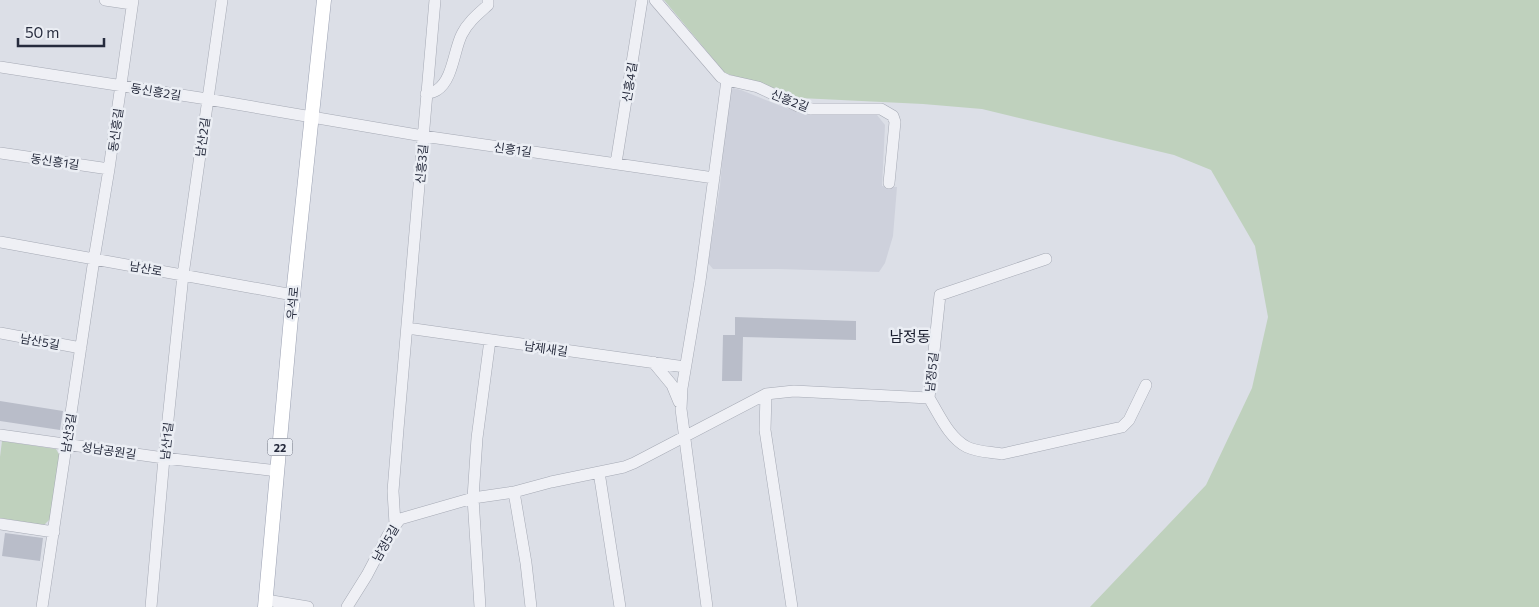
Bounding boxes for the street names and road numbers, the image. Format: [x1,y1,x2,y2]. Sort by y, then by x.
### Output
street label: 신흥4길 [619,61,639,103]
street label: 동신흥2길 [130,80,182,102]
street label: 신흥2길 [769,86,811,114]
street label: 동신흥길 [105,107,125,153]
street label: 남산2길 [192,116,212,158]
street label: 신흥1길 [493,139,533,159]
street label: 신흥3길 [412,143,430,185]
street label: 동신흥1길 [30,151,80,171]
street label: 남산로 [128,258,164,278]
street label: 우석로 [284,286,300,320]
street label: 남산5길 [19,331,61,351]
street label: 남제새길 [523,338,569,358]
street label: 남정5길 [922,351,940,393]
street label: 남산3길 [58,412,78,454]
street label: 남산1길 [157,421,175,461]
road number: 22 [268,438,292,456]
street label: 성남공원길 [81,439,137,461]
street label: 남정5길 [369,522,401,564]

